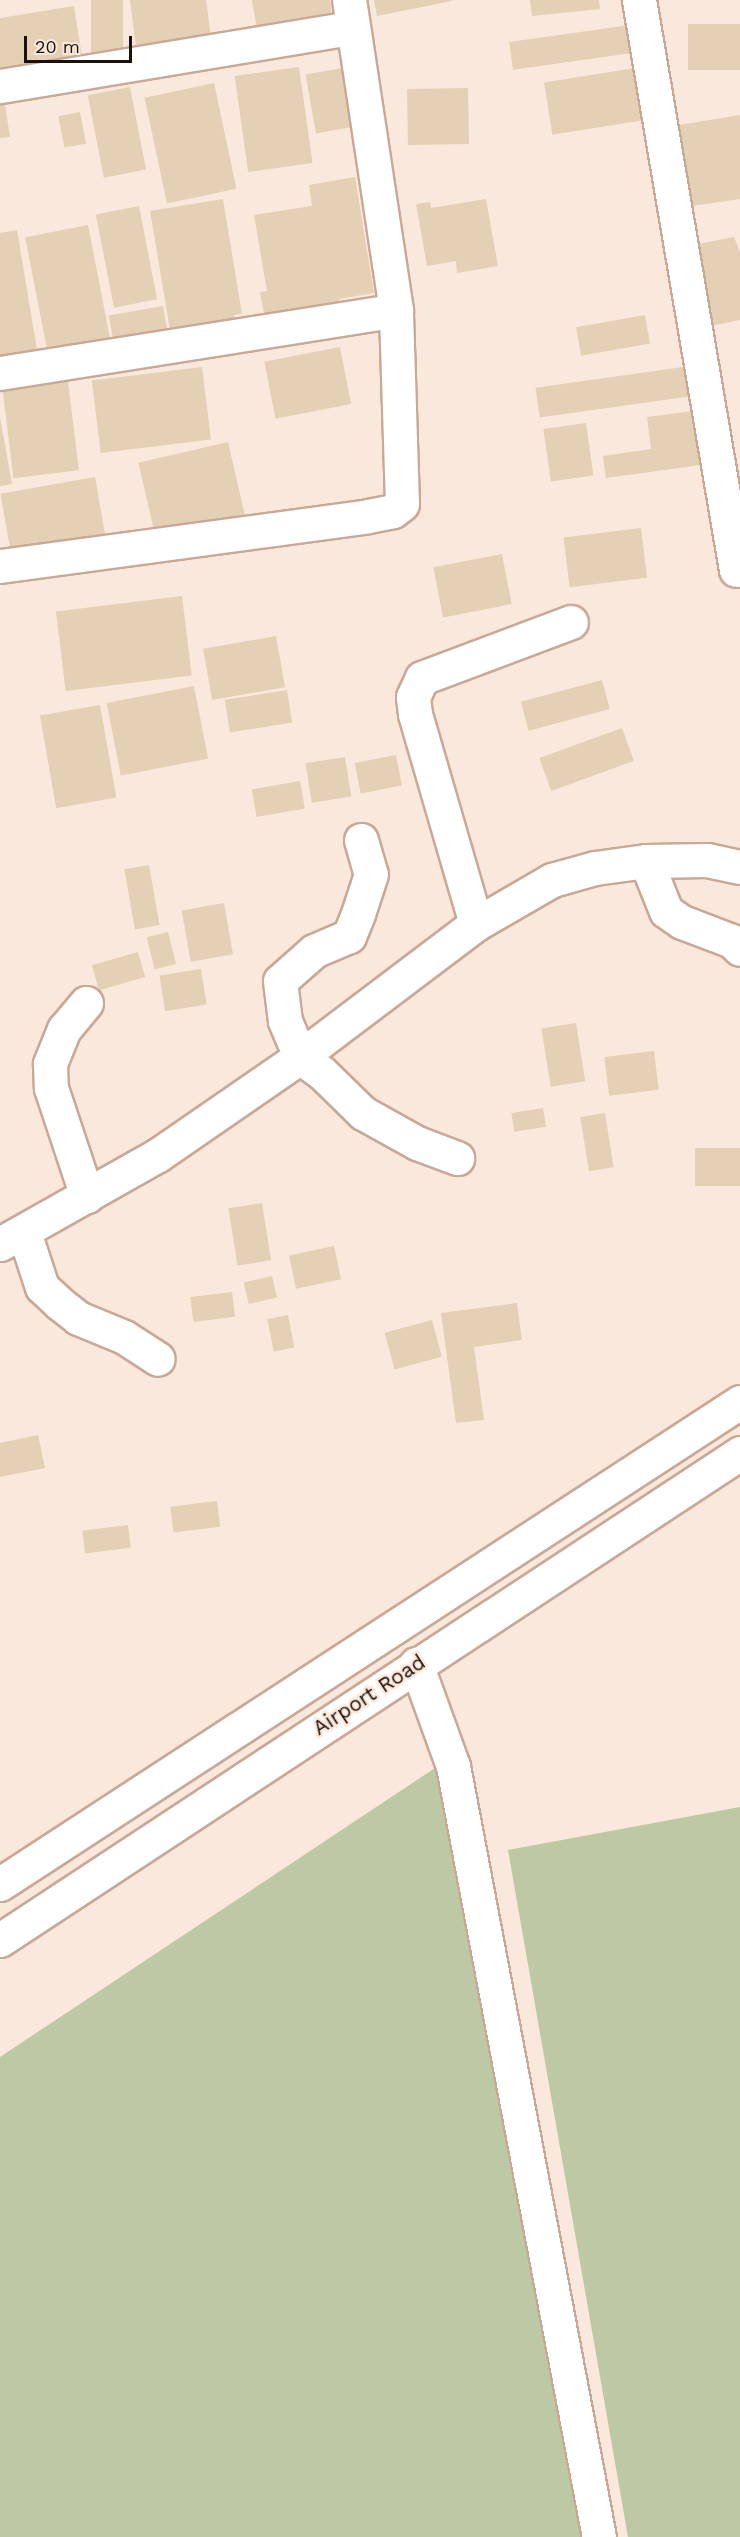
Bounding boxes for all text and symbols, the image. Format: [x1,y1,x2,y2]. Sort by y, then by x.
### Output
scale bar [27,24,135,62]
text: 20 m [35,36,80,57]
street label: Airport Road [308,1649,430,1741]

